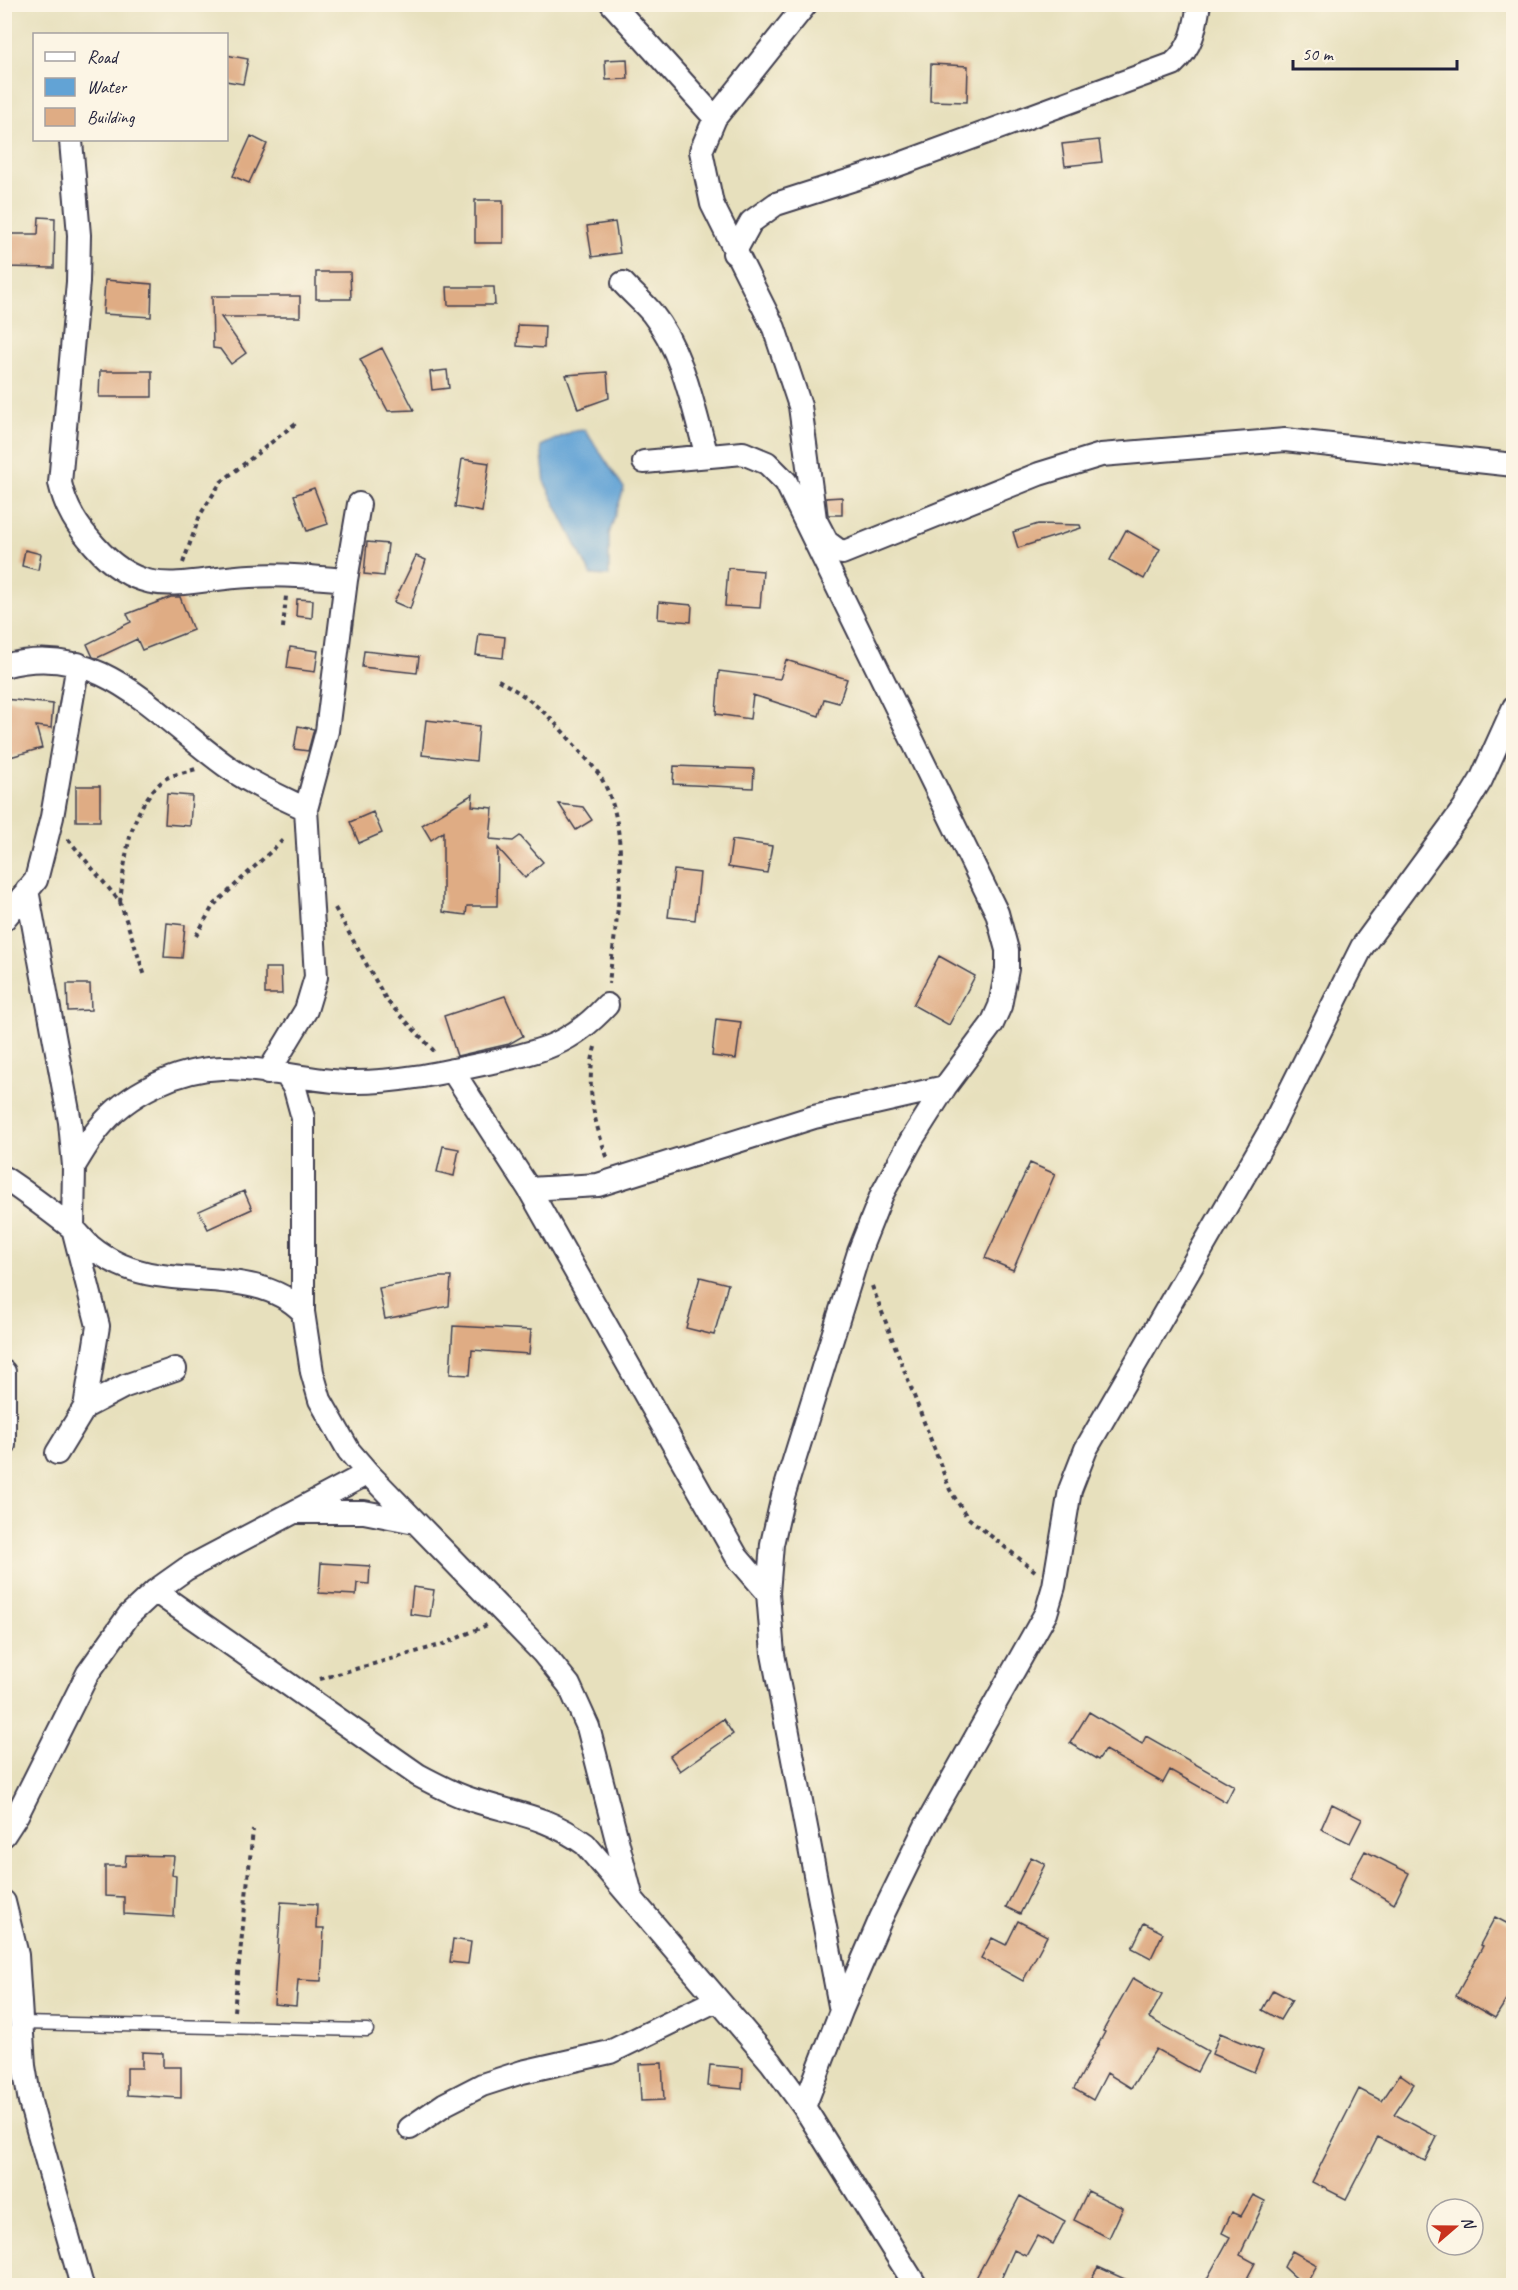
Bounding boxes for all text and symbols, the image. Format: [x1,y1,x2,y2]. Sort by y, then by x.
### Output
legend [33,33,228,141]
scale bar [1293,33,1456,71]
text: 50 m [1302,43,1335,65]
text: Road [87,46,120,68]
text: Water [87,76,128,98]
text: Building [87,106,136,128]
north arrow [1425,2197,1485,2257]
text: N [1457,2214,1480,2233]

